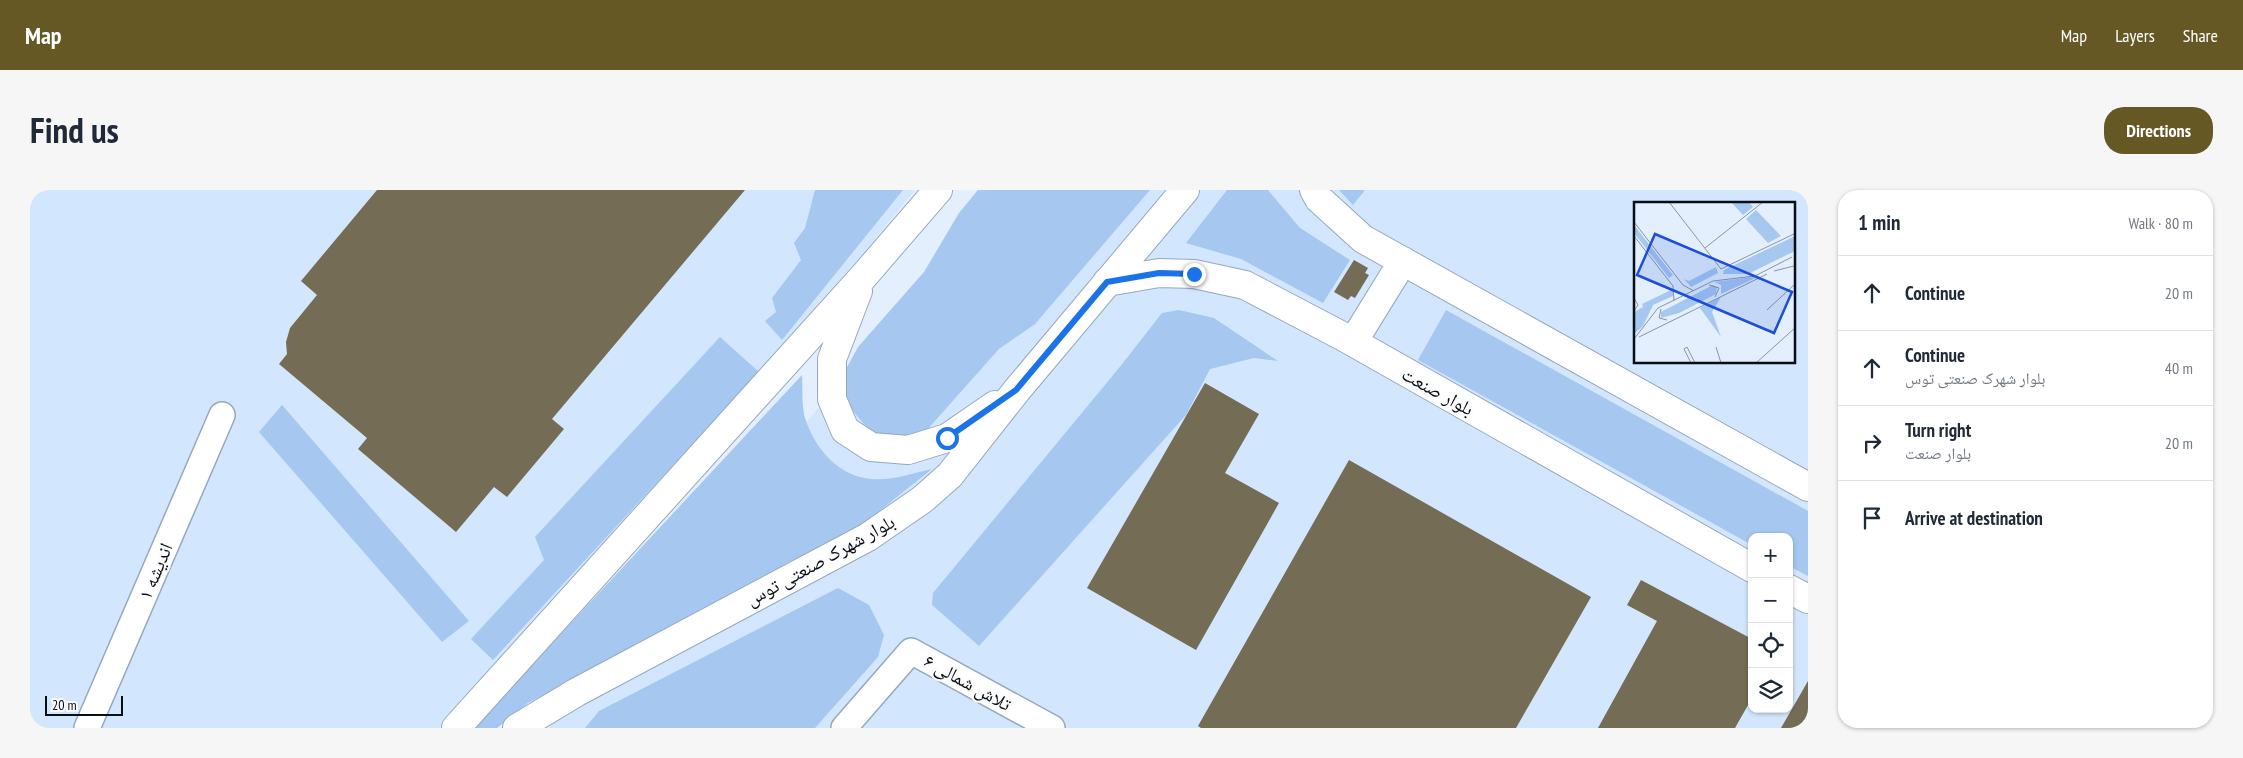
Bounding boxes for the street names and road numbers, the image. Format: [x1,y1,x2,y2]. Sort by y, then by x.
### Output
street label: بلوار صنعت [1398,361,1478,421]
street label: بلوار شهرک صنعتی توس [741,509,899,611]
street label: اندیشه ۱ [132,539,178,603]
street label: تلاش شمالی ۶ [920,648,1016,716]

